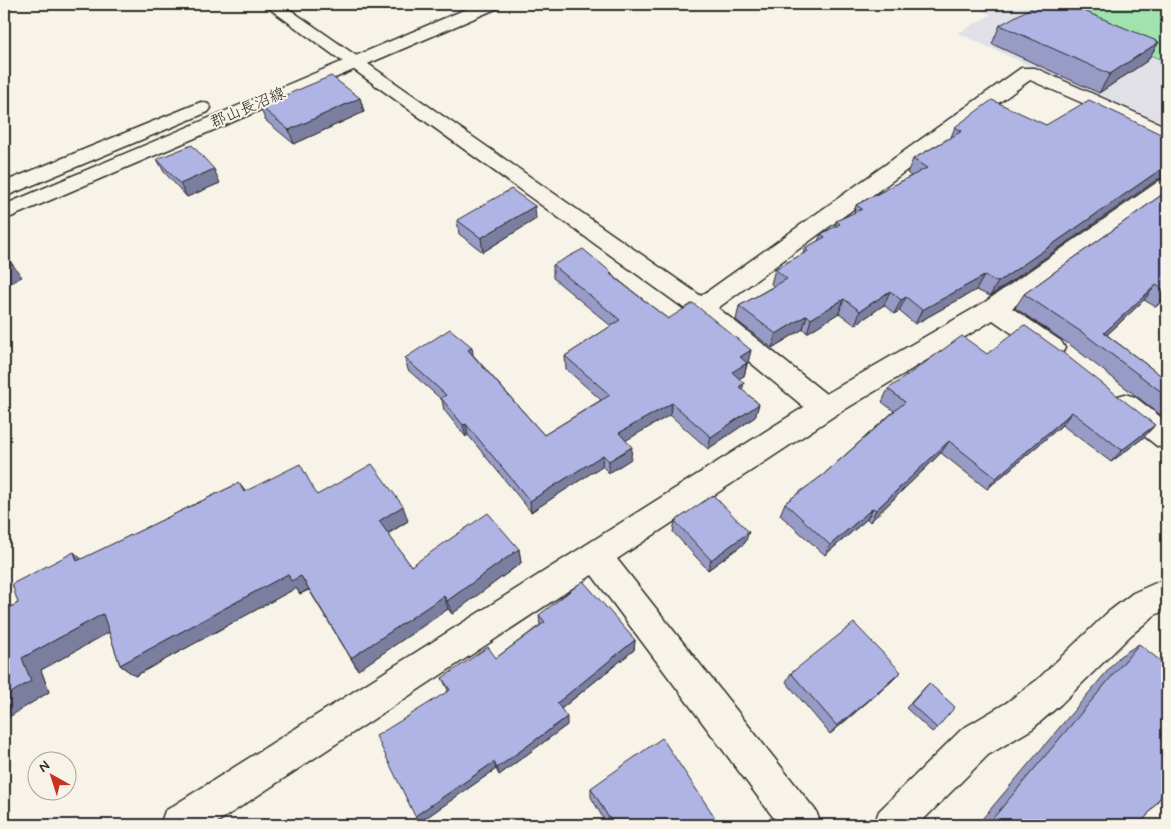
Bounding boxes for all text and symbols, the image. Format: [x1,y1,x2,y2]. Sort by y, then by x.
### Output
street label: 郡山長沼線 [207,83,289,133]
north arrow [28,752,78,802]
text: N [35,757,54,777]

